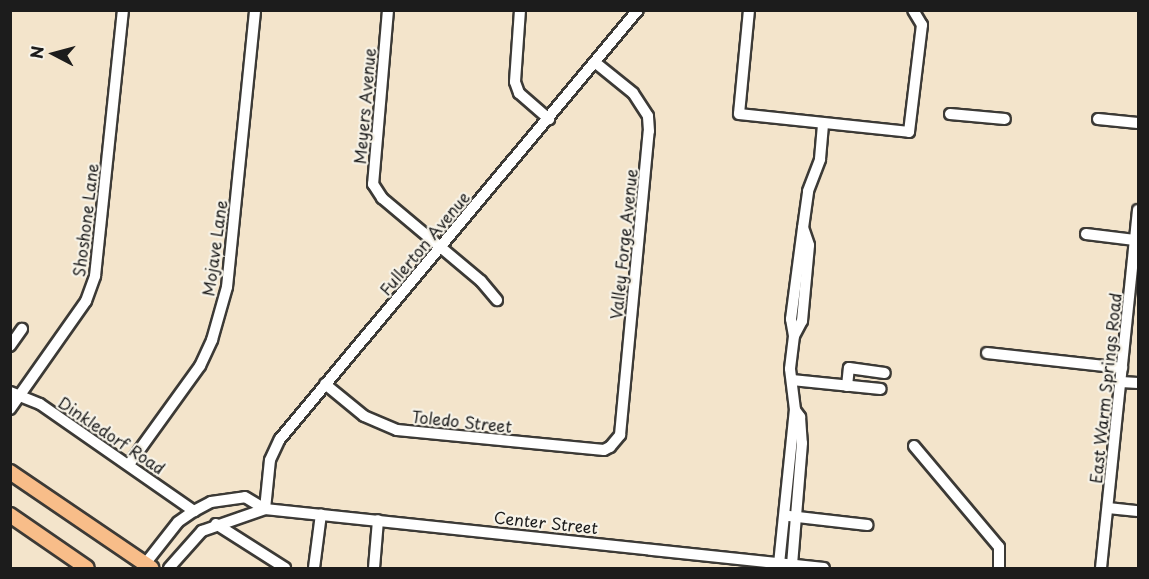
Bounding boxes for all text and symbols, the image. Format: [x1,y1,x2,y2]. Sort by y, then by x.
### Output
north arrow [24,24,84,84]
text: N [24,45,49,60]
street label: Meyers Avenue [349,48,379,164]
street label: Shoshone Lane [68,162,102,278]
street label: Valley Forge Avenue [605,167,641,321]
street label: Fullerton Avenue [376,188,472,298]
street label: Mojave Lane [198,199,230,297]
street label: East Warm Springs Road [1085,291,1125,485]
street label: Dinkledorf Road [55,392,169,478]
street label: Toledo Street [411,406,513,436]
street label: Center Street [492,507,600,537]

